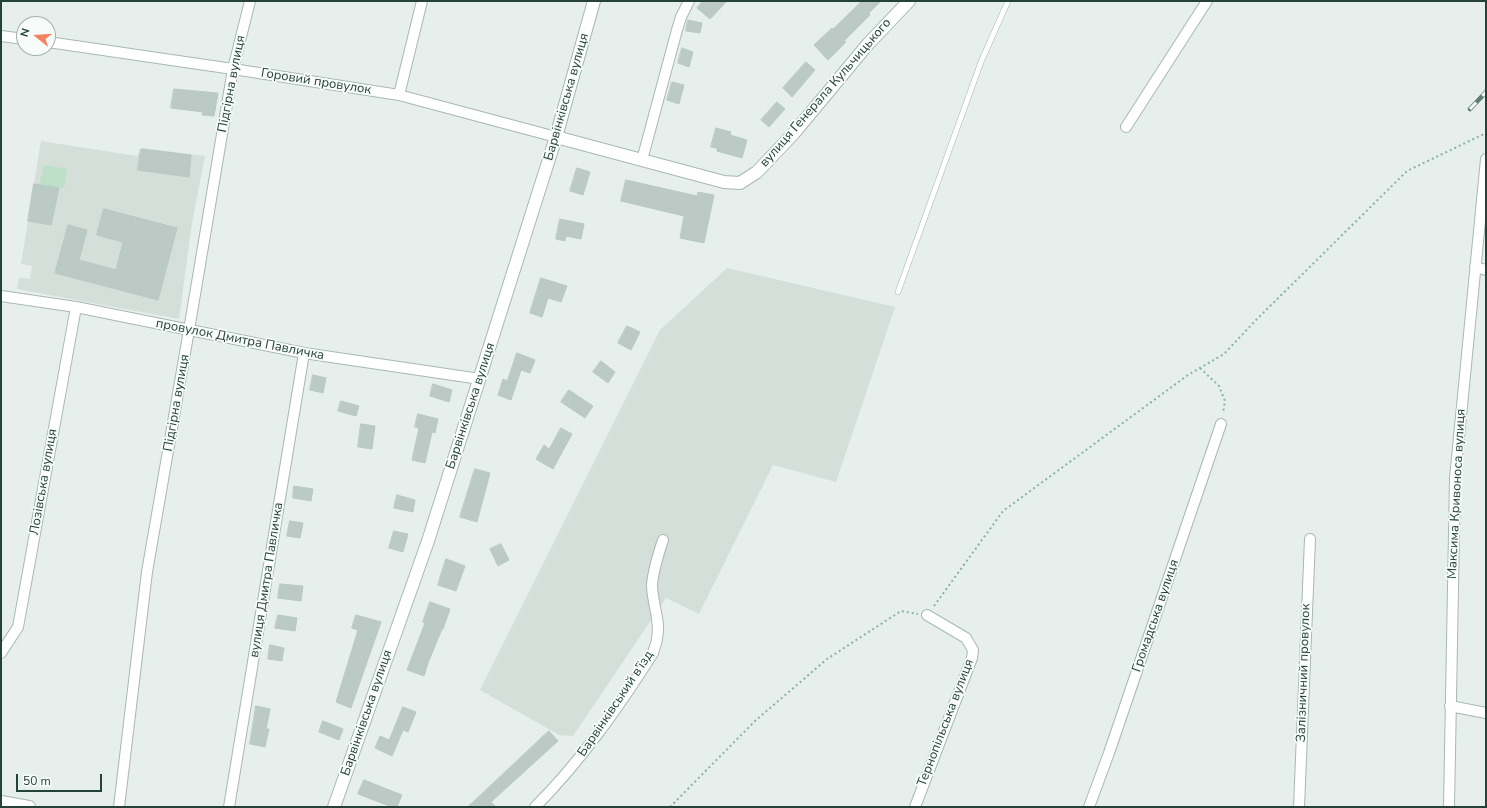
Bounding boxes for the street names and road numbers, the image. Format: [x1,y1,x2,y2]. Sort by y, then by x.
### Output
street label: вулиця Генерала Кульчицького [757,15,895,171]
street label: Барвінківська вулиця [541,31,593,163]
street label: Підгірна вулиця [215,34,249,134]
street label: Горовий провулок [260,66,372,98]
street label: провулок Дмитра Павличка [154,316,326,364]
street label: Барвінківська вулиця [443,341,499,471]
street label: Підгірна вулиця [161,353,193,453]
street label: Максима Кривоноса вулиця [1445,408,1469,580]
street label: Лозівська вулиця [27,428,61,536]
street label: вулиця Дмитра Павличка [247,501,287,659]
street label: Громадська вулиця [1129,558,1183,674]
street label: Залізничний провулок [1294,603,1314,743]
street label: Барвінківська вулиця [338,648,396,778]
street label: Барвінківський в’їзд [575,648,657,760]
street label: Тернопільська вулиця [914,657,978,789]

